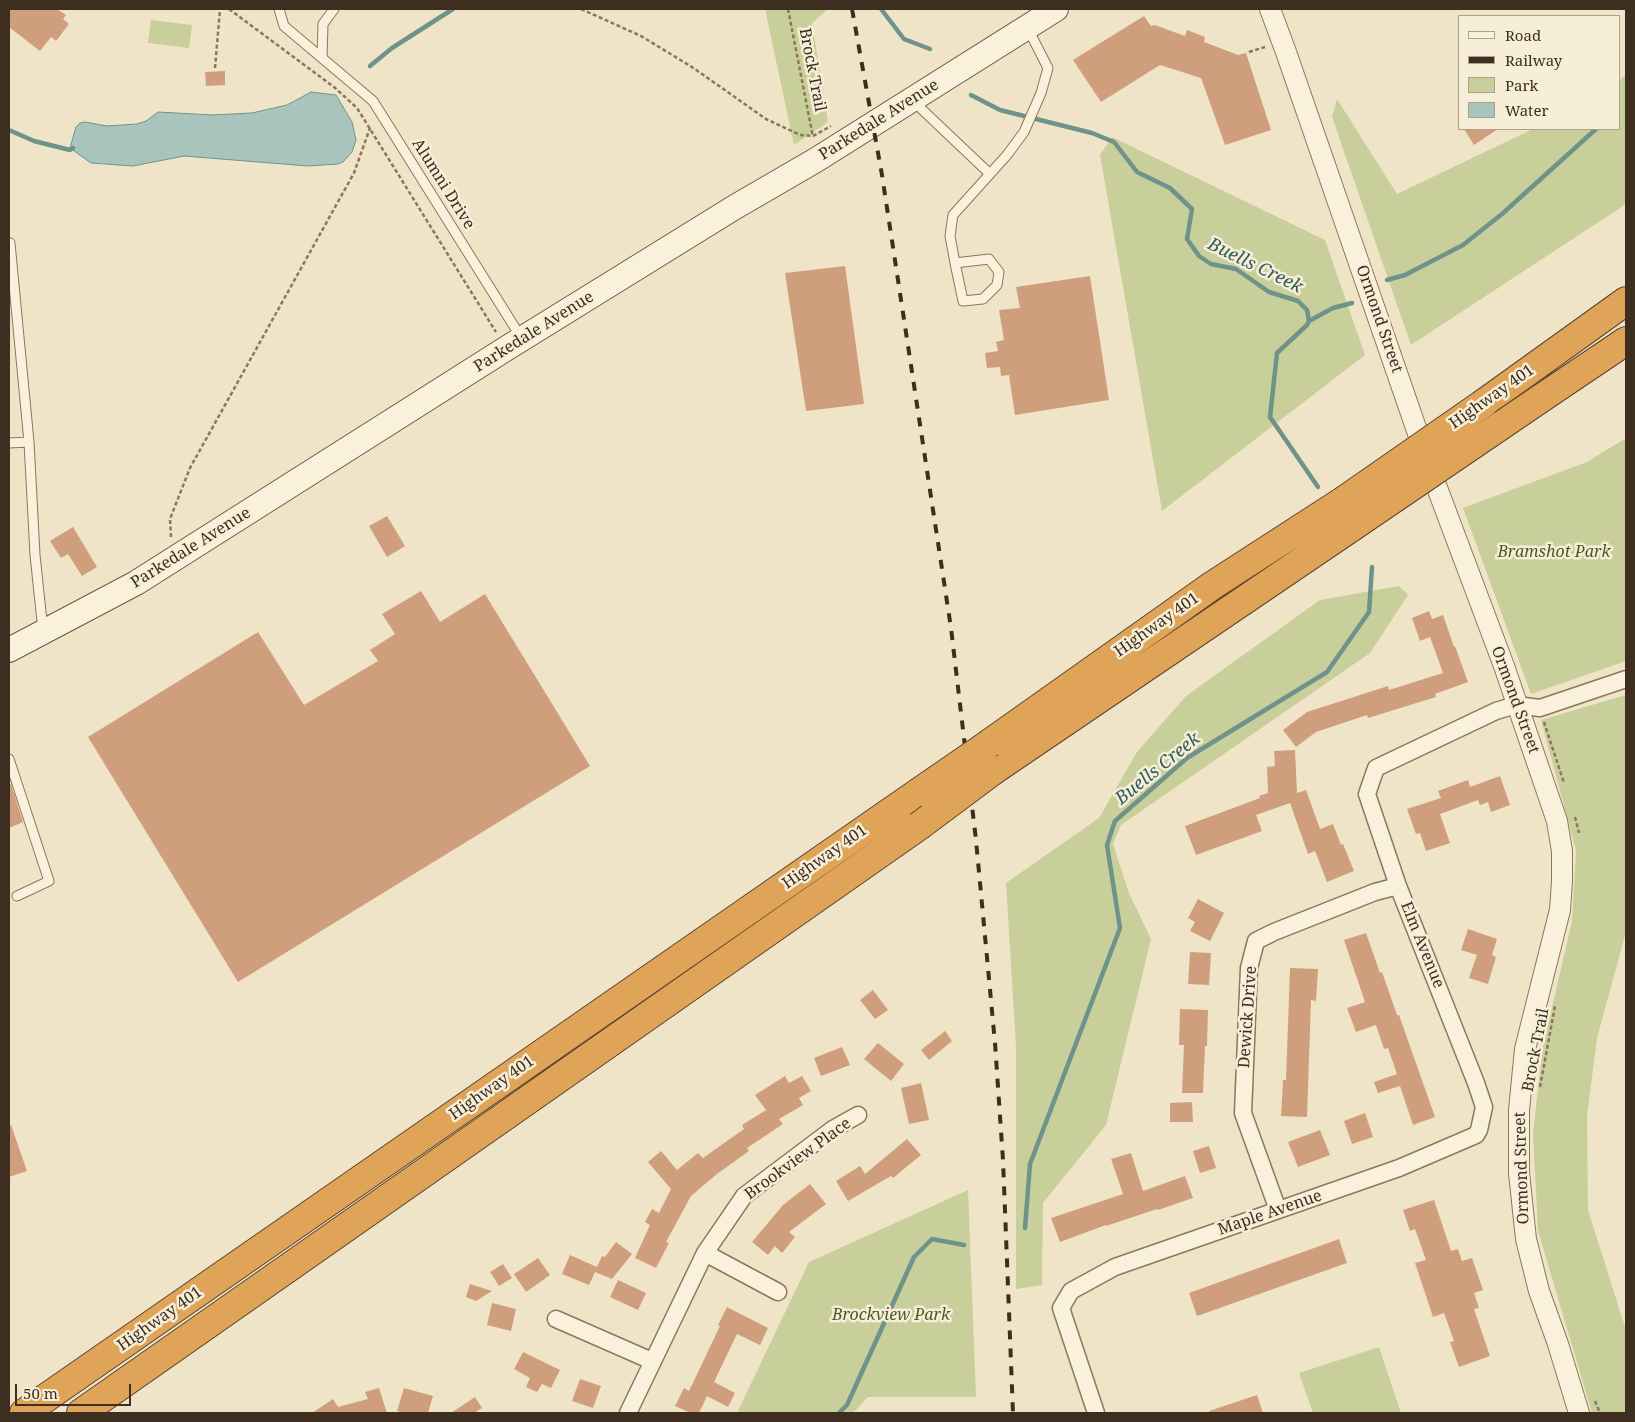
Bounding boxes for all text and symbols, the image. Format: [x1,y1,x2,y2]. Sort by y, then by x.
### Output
legend [1458,15,1620,130]
text: Road [1505,25,1541,45]
street label: Brock Trail [794,27,830,113]
text: Railway [1505,50,1562,70]
street label: Parkedale Avenue [816,75,942,165]
text: Park [1505,75,1538,95]
text: Water [1505,100,1548,120]
street label: Alumni Drive [408,135,478,233]
water label: Buells Creek [1204,234,1306,298]
street label: Ormond Street [1352,263,1406,375]
street label: Parkedale Avenue [471,287,597,377]
street label: Highway 401 [1446,361,1538,433]
street label: Parkedale Avenue [128,503,254,593]
park label: Bramshot Park [1497,542,1611,562]
street label: Highway 401 [1111,589,1203,661]
street label: Ormond Street [1487,644,1543,756]
water label: Buells Creek [1111,728,1205,810]
street label: Highway 401 [779,821,871,893]
street label: Elm Avenue [1396,899,1448,991]
street label: Dewick Drive [1235,965,1261,1069]
street label: Brock Trail [1518,1007,1554,1093]
street label: Highway 401 [446,1052,538,1124]
street label: Ormond Street [1510,1111,1534,1225]
street label: Brookview Place [741,1114,855,1204]
street label: Maple Avenue [1215,1186,1325,1240]
street label: Highway 401 [114,1283,206,1355]
park label: Brockview Park [832,1305,950,1325]
scale bar [18,1374,134,1406]
text: 50 m [23,1383,58,1403]

